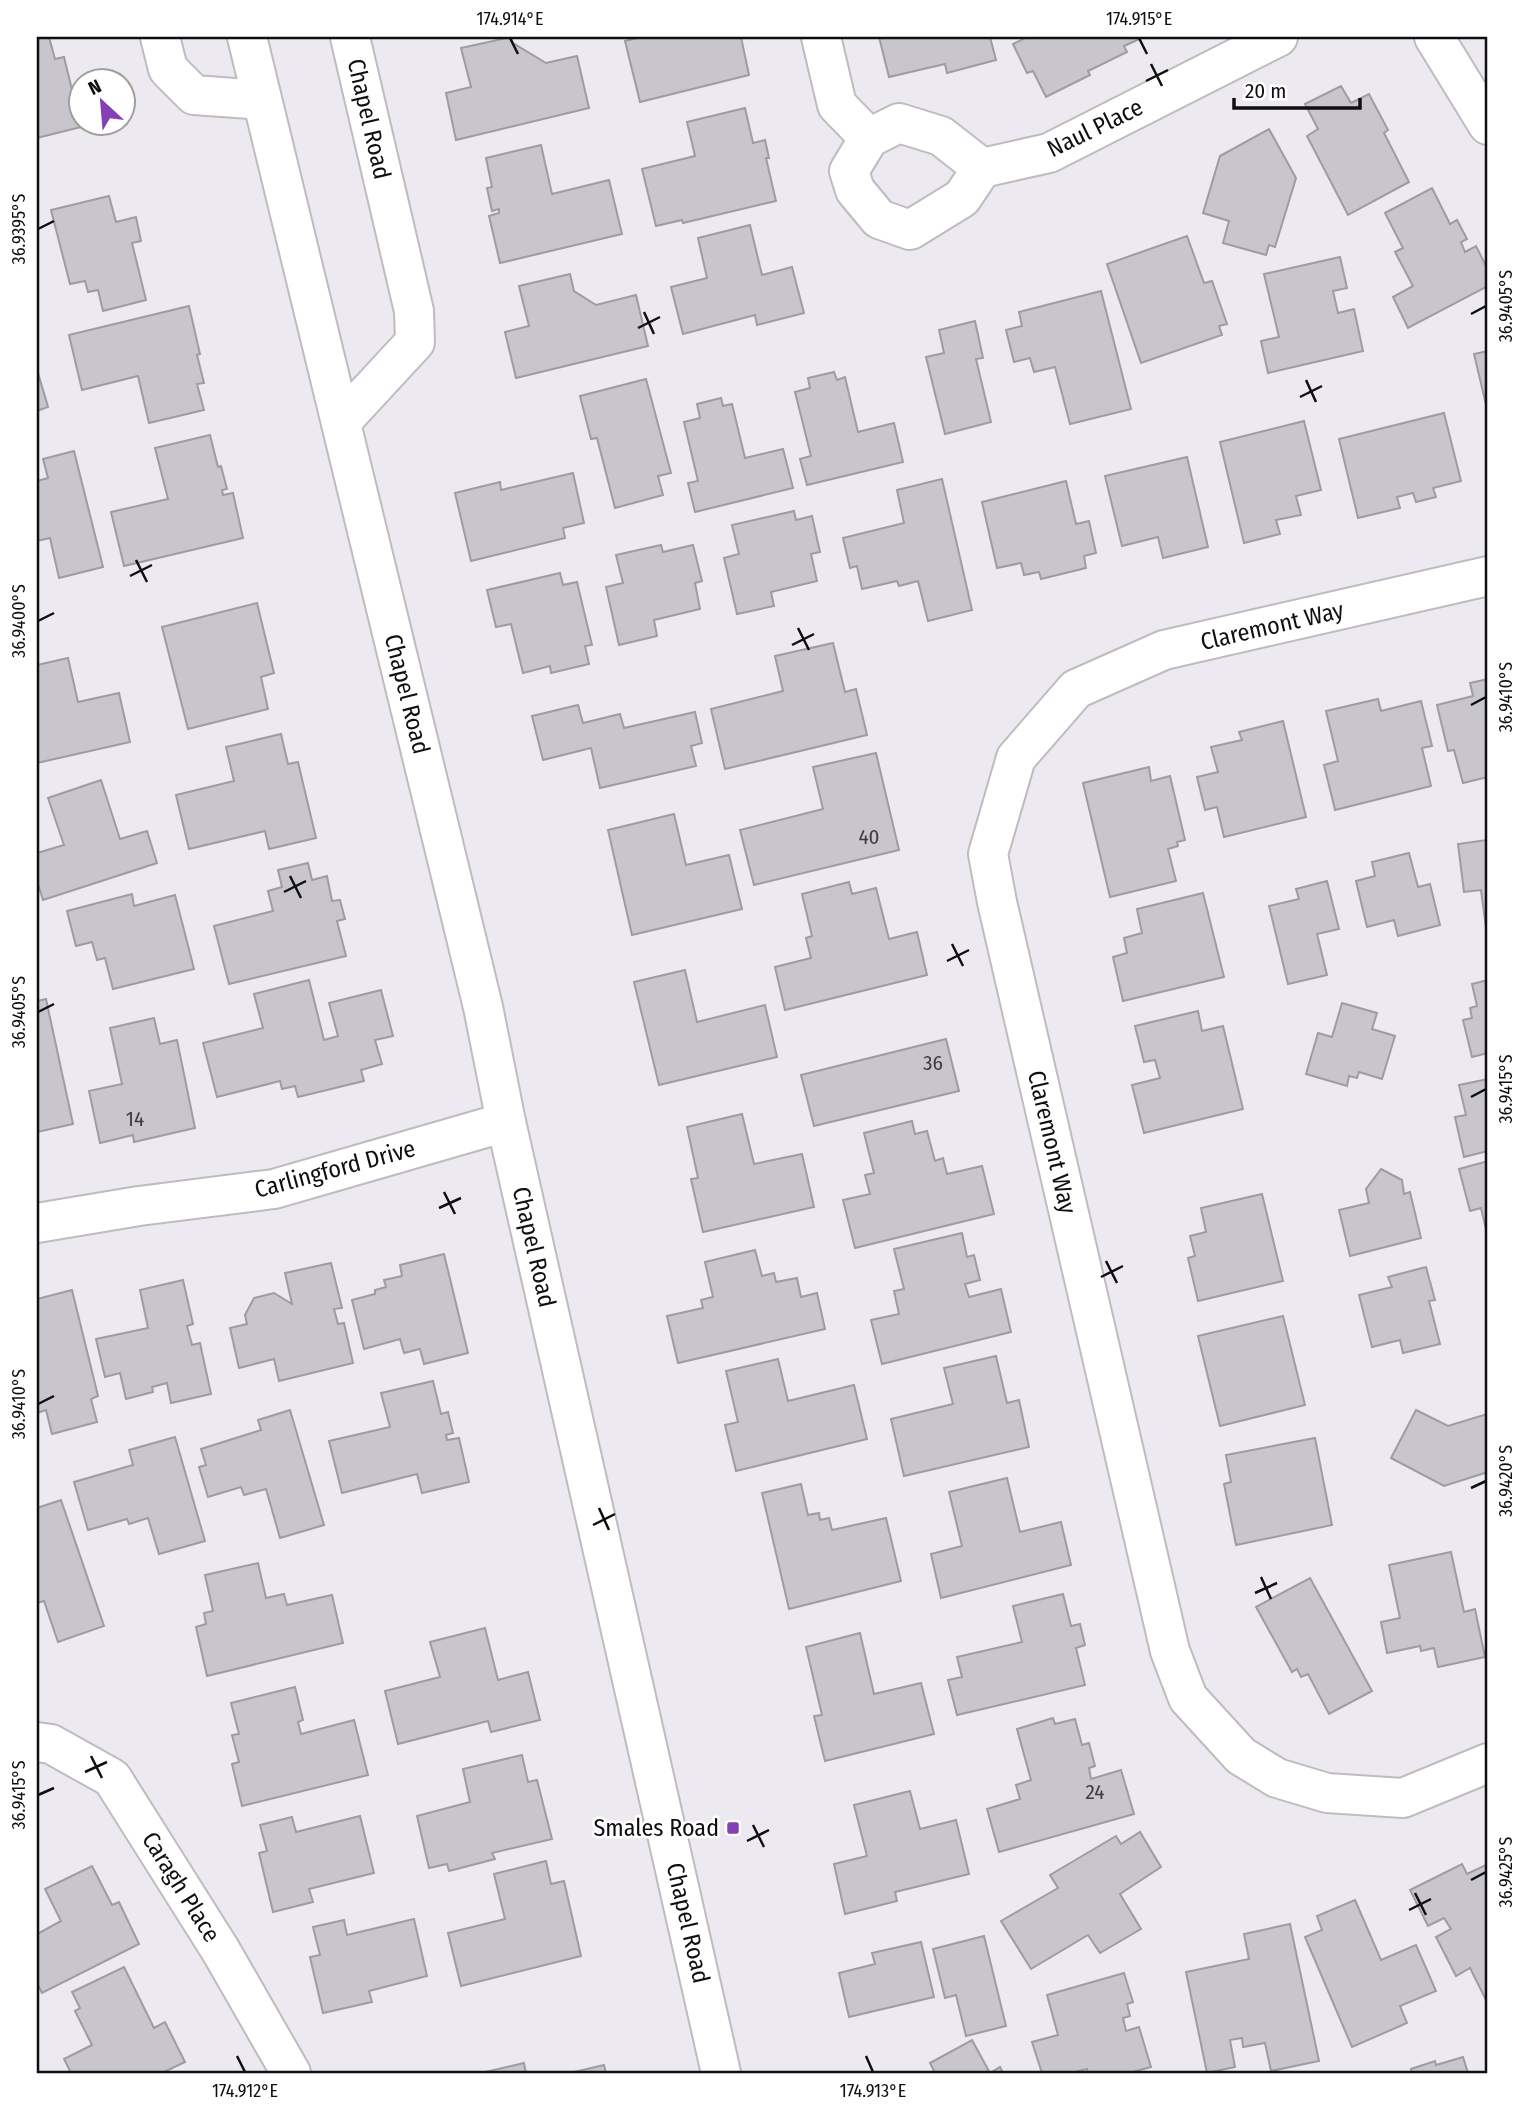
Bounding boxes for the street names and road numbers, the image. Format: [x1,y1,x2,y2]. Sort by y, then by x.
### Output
street label: Chapel Road [342,56,396,182]
street label: Naul Place [1043,93,1147,163]
street label: Claremont Way [1198,596,1347,656]
street label: Chapel Road [379,631,435,757]
street label: Claremont Way [1022,1068,1082,1217]
street label: Carlingford Drive [252,1134,418,1204]
street label: Chapel Road [507,1184,561,1310]
street label: Caragh Place [136,1827,226,1947]
street label: Chapel Road [661,1860,715,1986]

